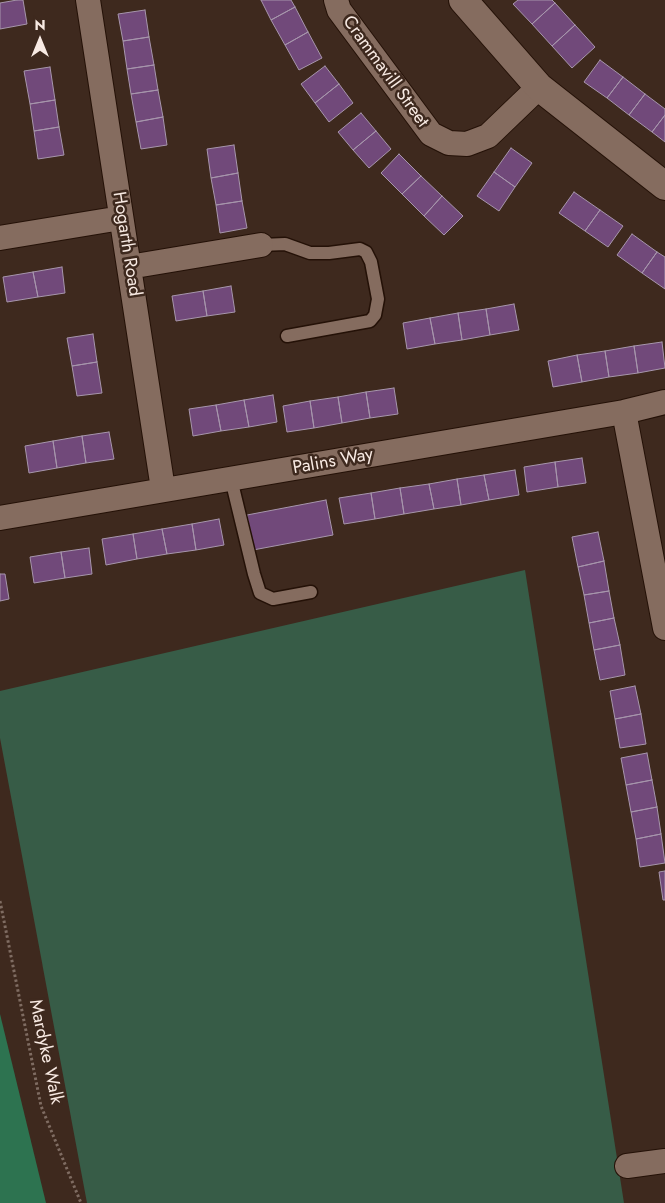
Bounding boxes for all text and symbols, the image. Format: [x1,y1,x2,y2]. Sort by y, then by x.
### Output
street label: Crammavill Street [337,12,433,132]
north arrow [15,15,65,65]
text: N [34,15,46,35]
street label: Hogarth Road [107,190,145,298]
street label: Palins Way [291,444,375,480]
street label: Mardyke Walk [23,998,67,1106]

